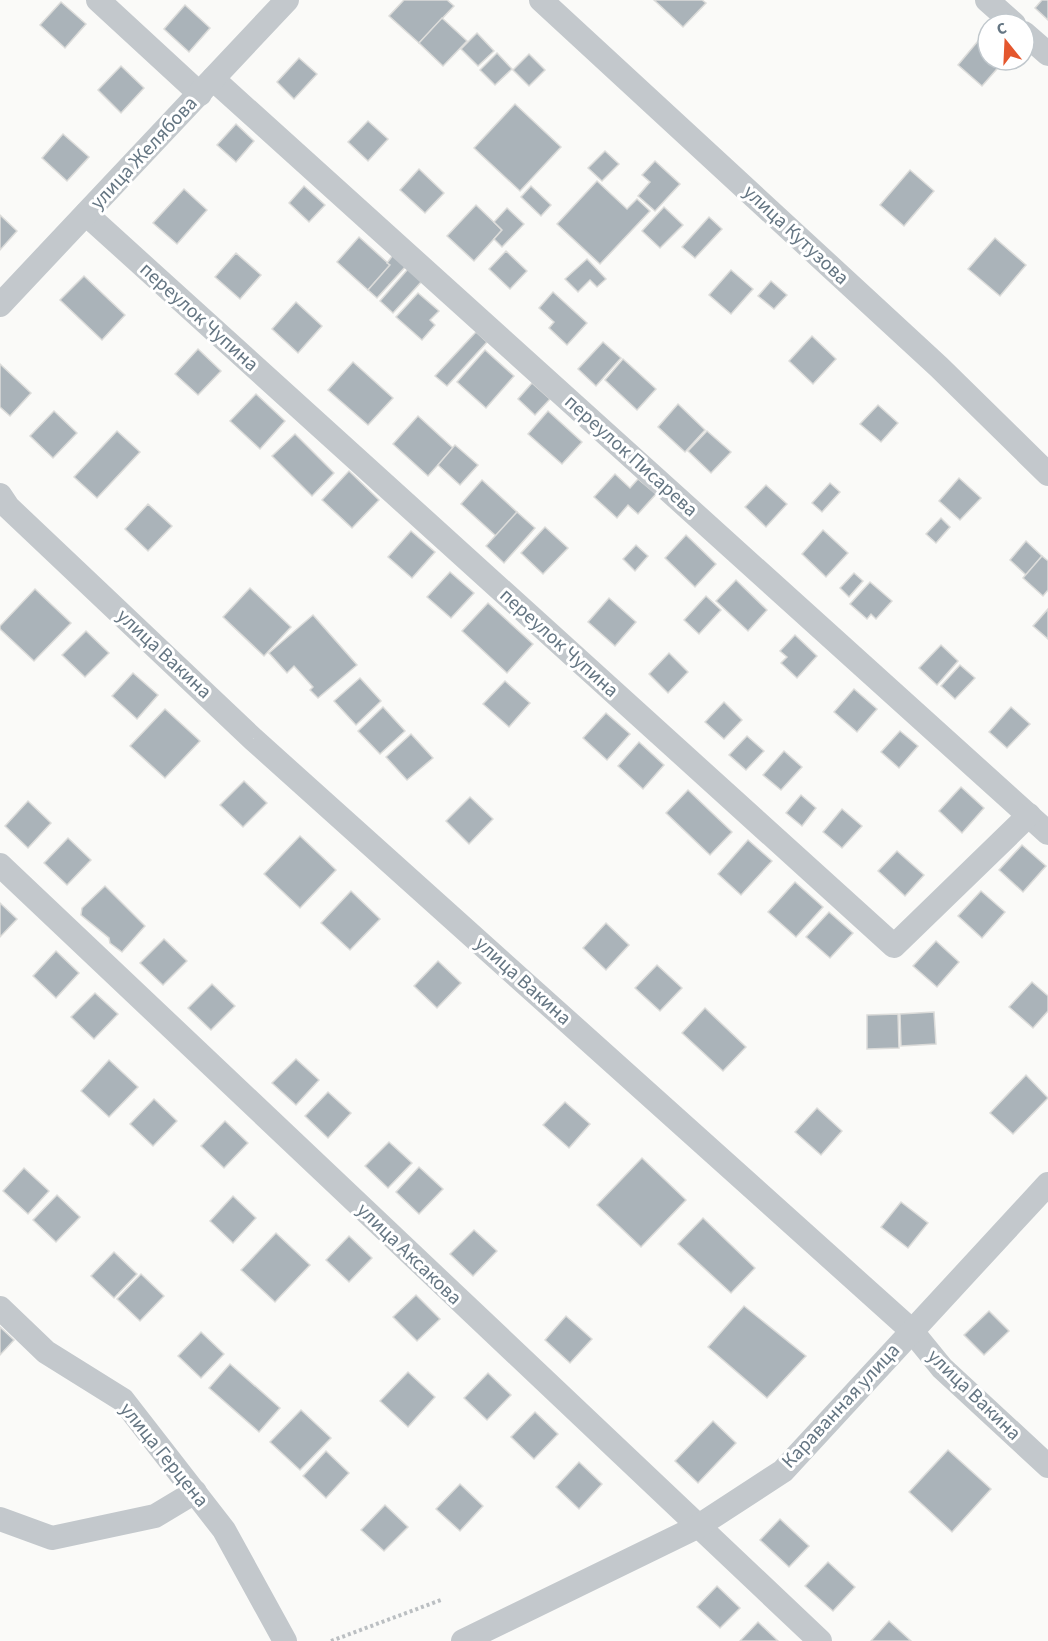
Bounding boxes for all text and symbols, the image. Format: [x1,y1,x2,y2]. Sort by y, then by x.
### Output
north arrow [976,12,1036,72]
text: С [994,17,1010,41]
street label: улица Желябова [84,90,204,216]
street label: улица Кутузова [737,179,855,291]
street label: переулок Чупина [133,256,265,378]
street label: переулок Писарева [558,388,704,524]
street label: переулок Чупина [493,582,625,704]
street label: улица Вакина [110,603,218,705]
street label: улица Вакина [469,930,577,1032]
street label: улица Аксакова [350,1197,468,1311]
street label: Караванная улица [775,1337,907,1475]
street label: улица Вакина [921,1343,1027,1447]
street label: улица Герцена [113,1397,215,1513]

